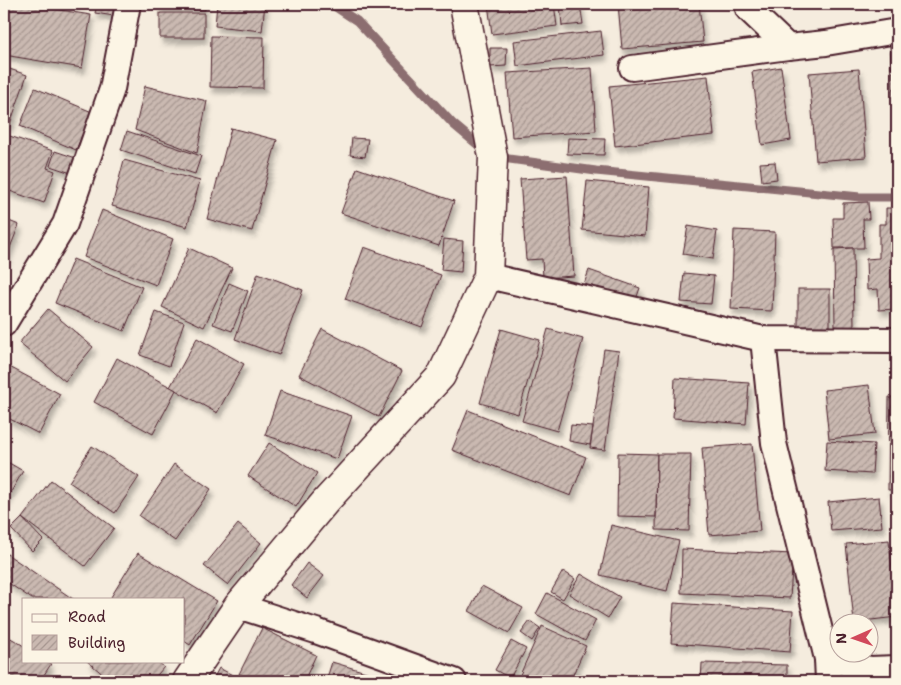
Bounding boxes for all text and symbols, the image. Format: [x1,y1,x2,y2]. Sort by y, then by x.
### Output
legend [22,598,185,662]
text: Road [68,607,106,627]
north arrow [828,612,878,662]
text: Building [68,633,125,653]
text: N [832,633,850,644]

